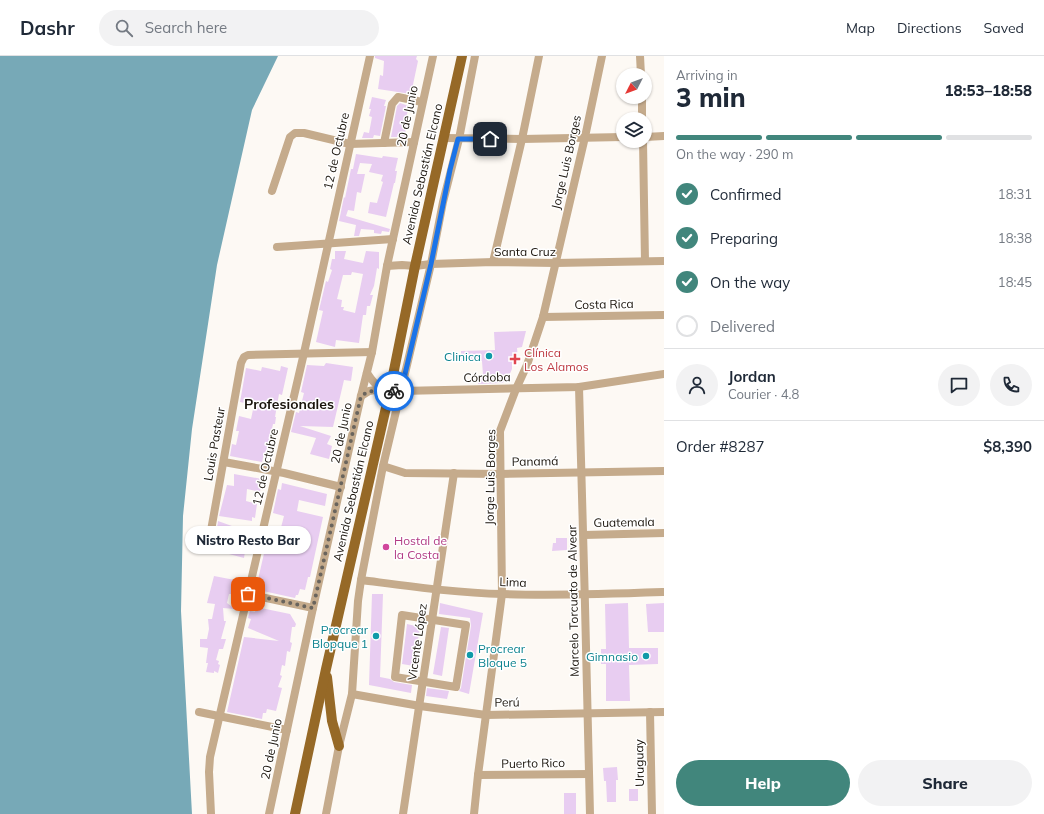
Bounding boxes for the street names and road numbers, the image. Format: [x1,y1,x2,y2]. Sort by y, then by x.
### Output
street label: 20 de Junio [393,84,421,148]
street label: Avenida Sebastián Elcano [398,102,446,246]
street label: 12 de Octubre [320,111,352,191]
street label: Jorge Luis Borges [548,113,584,211]
street label: Santa Cruz [494,244,556,259]
street label: Costa Rica [574,296,634,312]
street label: Córdoba [463,369,511,385]
street label: 20 de Junio [327,401,355,465]
street label: Louis Pasteur [200,405,228,482]
street label: Avenida Sebastián Elcano [329,419,377,563]
street label: 12 de Octubre [249,427,281,507]
street label: Jorge Luis Borges [482,429,498,525]
street label: Panamá [512,453,558,469]
street label: Guatemala [593,514,655,530]
street label: Marcelo Torcuato de Alvear [564,524,582,677]
street label: Lima [499,574,527,590]
street label: Vicente López [404,602,430,682]
street label: Perú [494,694,520,710]
street label: 20 de Junio [257,717,285,781]
street label: Uruguay [631,738,647,787]
street label: Puerto Rico [501,755,565,771]

